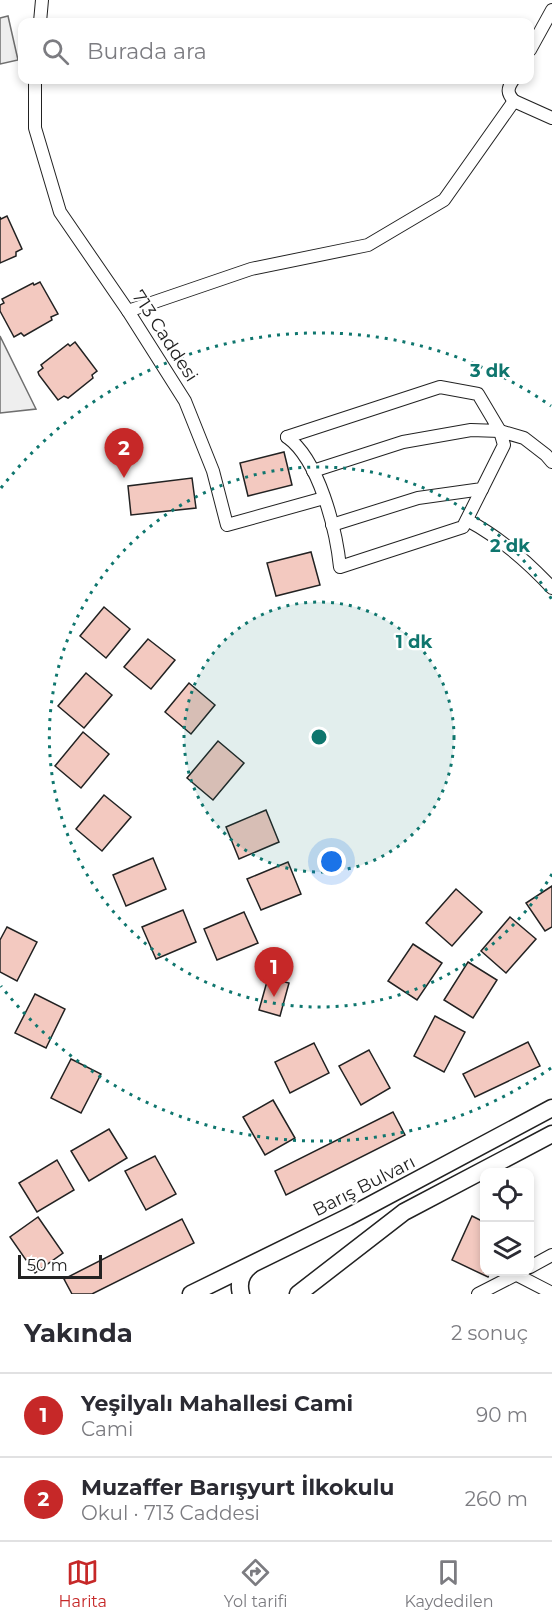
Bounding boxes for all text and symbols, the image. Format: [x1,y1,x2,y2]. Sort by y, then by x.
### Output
search box [18,18,534,84]
icon: search [39,35,72,68]
text: Burada ara [87,38,207,65]
street label: 713 Caddesi [127,286,203,386]
text: 3 dk [469,360,510,382]
pin: 2 [104,428,144,478]
text: 2 dk [490,535,530,557]
text: 1 dk [396,631,432,653]
centre of rings [309,727,329,747]
your location [317,847,346,876]
pin: 1 [254,948,294,997]
street label: Barış Bulvarı [309,1151,419,1221]
map controls [480,1168,534,1276]
button: locate [480,1168,534,1222]
button: layers [480,1222,534,1276]
scale bar [18,1252,102,1280]
text: 50 m [27,1256,68,1275]
text: Yakında [24,1317,133,1349]
text: 2 sonuç [451,1321,528,1345]
text: Yeşilyalı Mahallesi Cami [81,1390,353,1417]
text: 1 [40,1403,47,1427]
text: 90 m [476,1403,528,1427]
text: Cami [81,1417,133,1441]
text: Muzaffer Barışyurt İlkokulu [81,1474,394,1501]
text: 2 [38,1487,49,1511]
text: 260 m [465,1487,528,1511]
text: Okul · 713 Caddesi [81,1501,260,1525]
tab: Harita [58,1556,107,1611]
tab: Yol tarifi [224,1556,288,1611]
tab: Kaydedilen [404,1556,494,1611]

